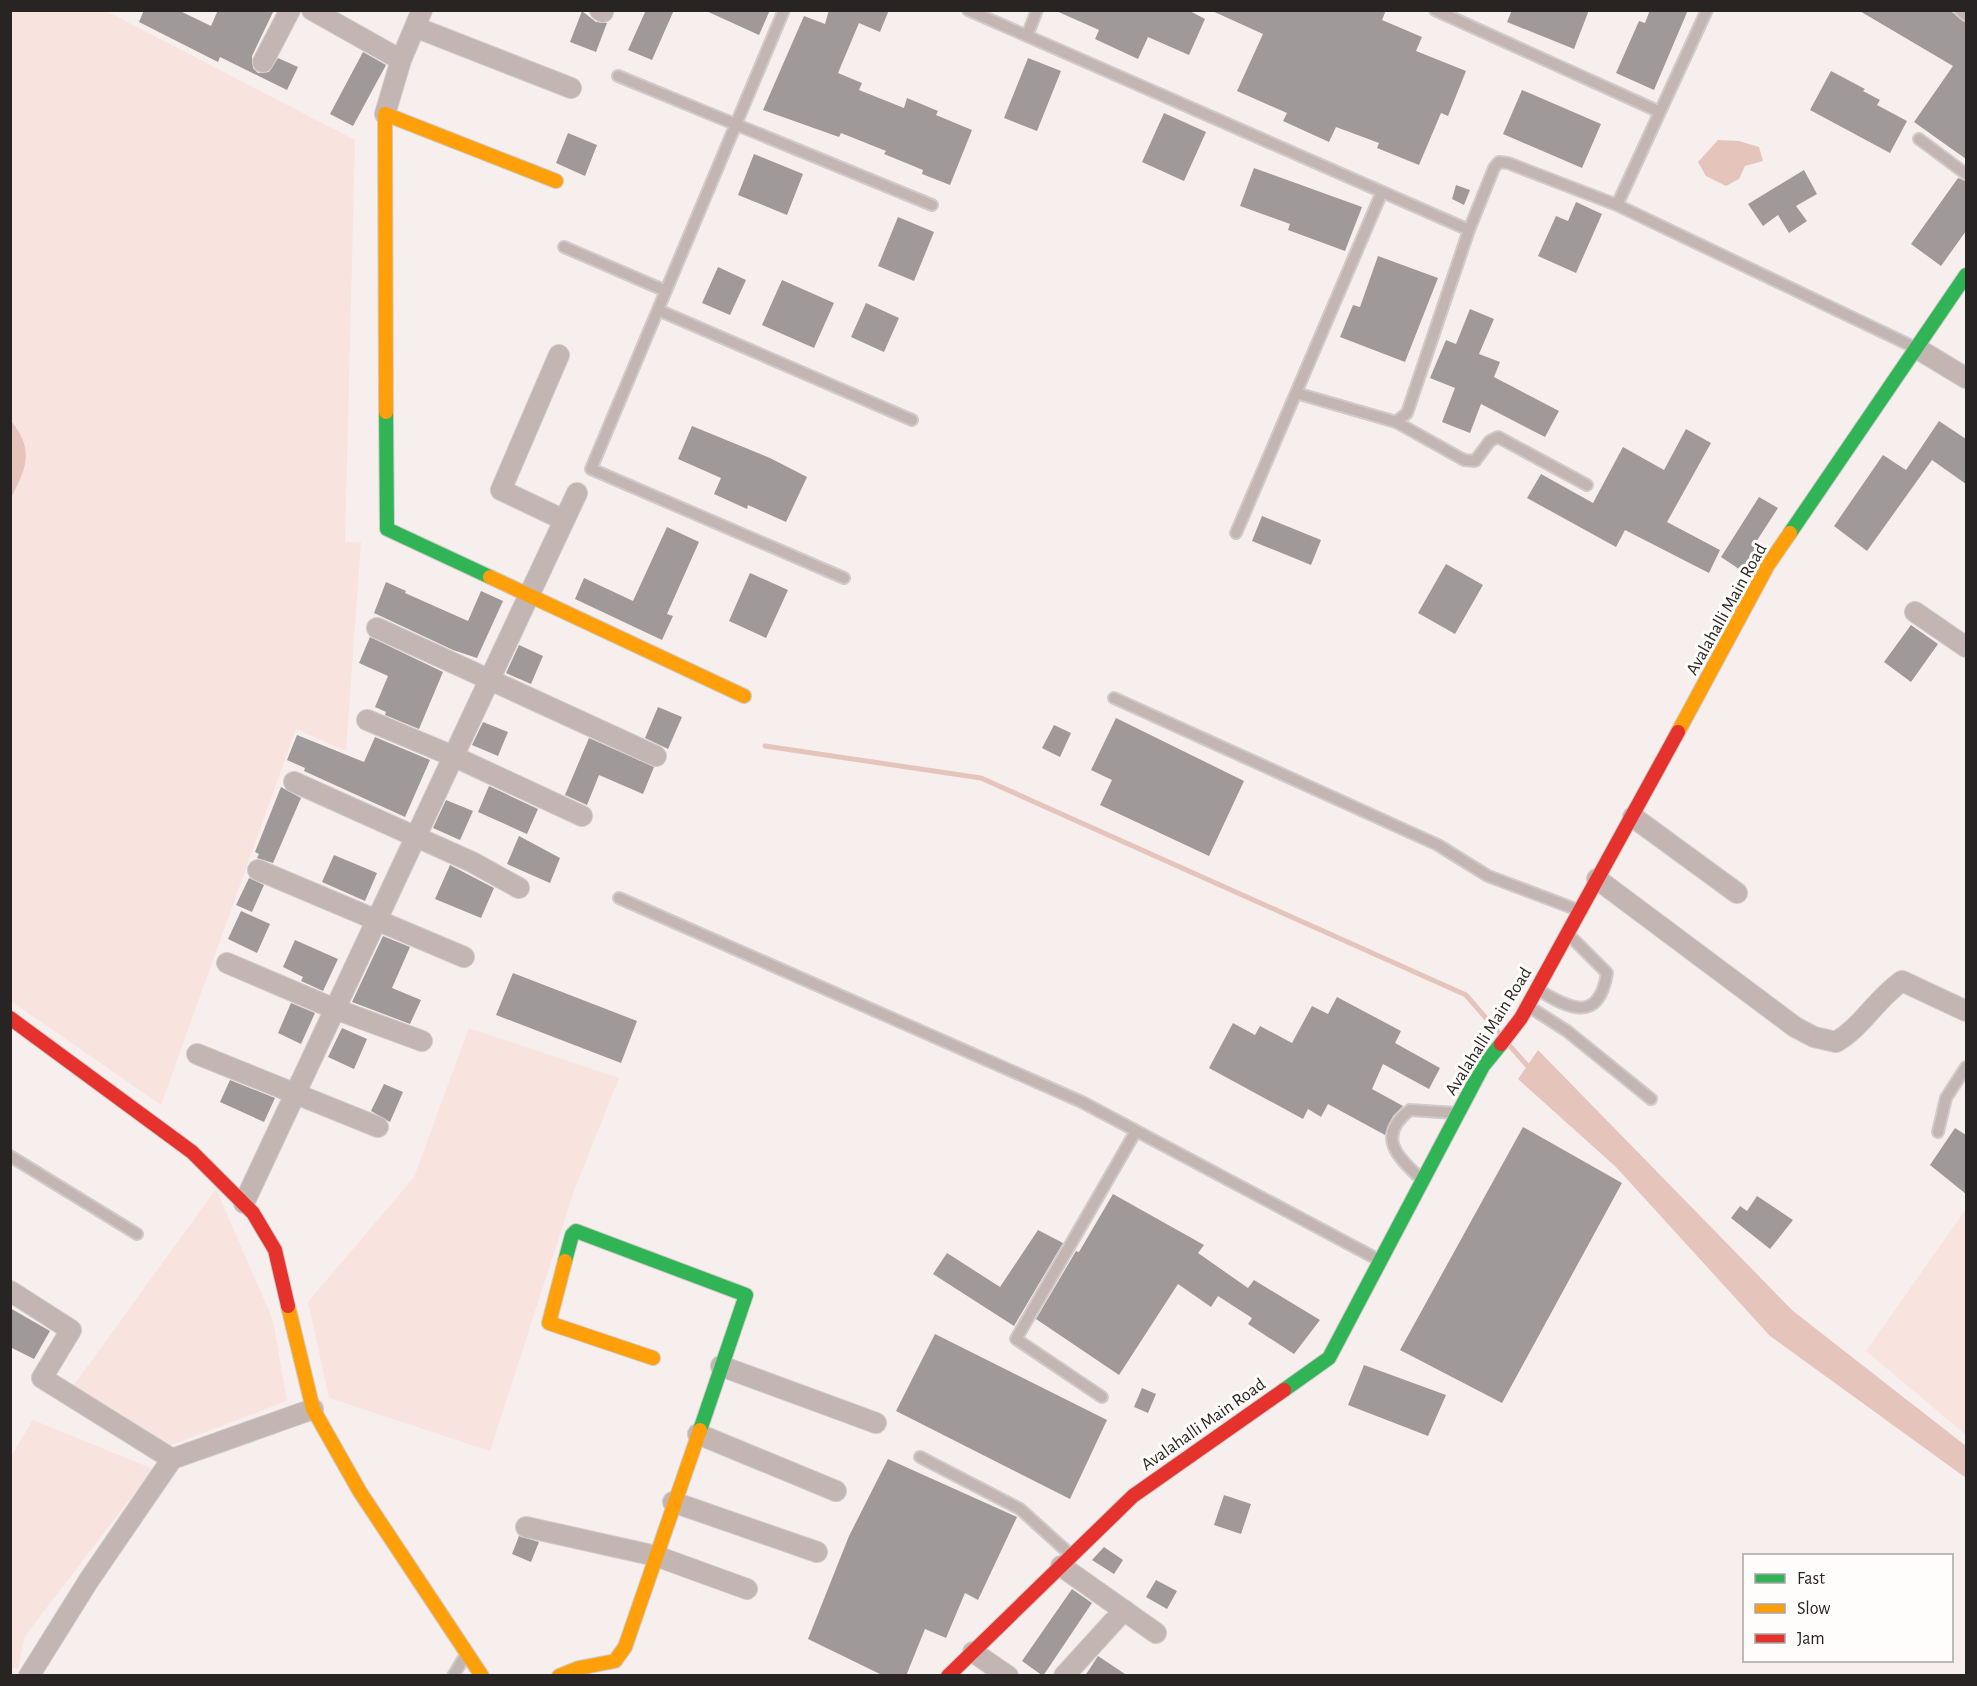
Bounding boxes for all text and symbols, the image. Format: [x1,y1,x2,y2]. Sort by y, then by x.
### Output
street label: Avalahalli Main Road [1683,541,1770,678]
street label: Avalahalli Main Road [1442,964,1535,1099]
street label: Avalahalli Main Road [1138,1375,1269,1474]
legend [1743,1554,1953,1662]
text: Fast [1797,1570,1825,1588]
text: Slow [1797,1600,1830,1618]
text: Jam [1797,1630,1825,1648]

